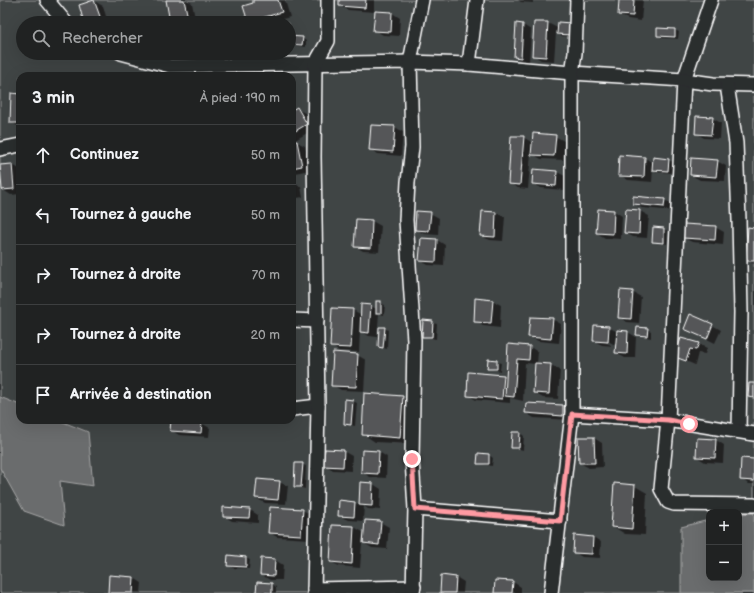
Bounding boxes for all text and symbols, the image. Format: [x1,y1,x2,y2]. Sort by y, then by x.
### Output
search box [16,16,296,60]
icon: search [30,27,52,49]
text: Rechercher [62,29,142,48]
text: 3 min [32,88,75,108]
text: À pied · 190 m [200,90,280,106]
icon: ahead [32,144,54,166]
text: Continuez [70,145,139,164]
text: 50 m [251,147,280,163]
icon: left [32,204,54,226]
text: Tournez à gauche [70,205,191,224]
text: 50 m [251,207,280,223]
icon: right [32,264,54,286]
text: Tournez à droite [70,265,181,284]
text: 70 m [252,267,280,283]
icon: right [32,324,54,346]
text: Tournez à droite [70,325,181,344]
text: 20 m [250,327,280,343]
icon: arrive [32,384,54,406]
text: Arrivée à destination [70,385,212,404]
route start [680,415,698,433]
route end [403,450,421,468]
map controls [706,509,742,581]
button: + [706,509,742,545]
button: − [706,545,742,581]

